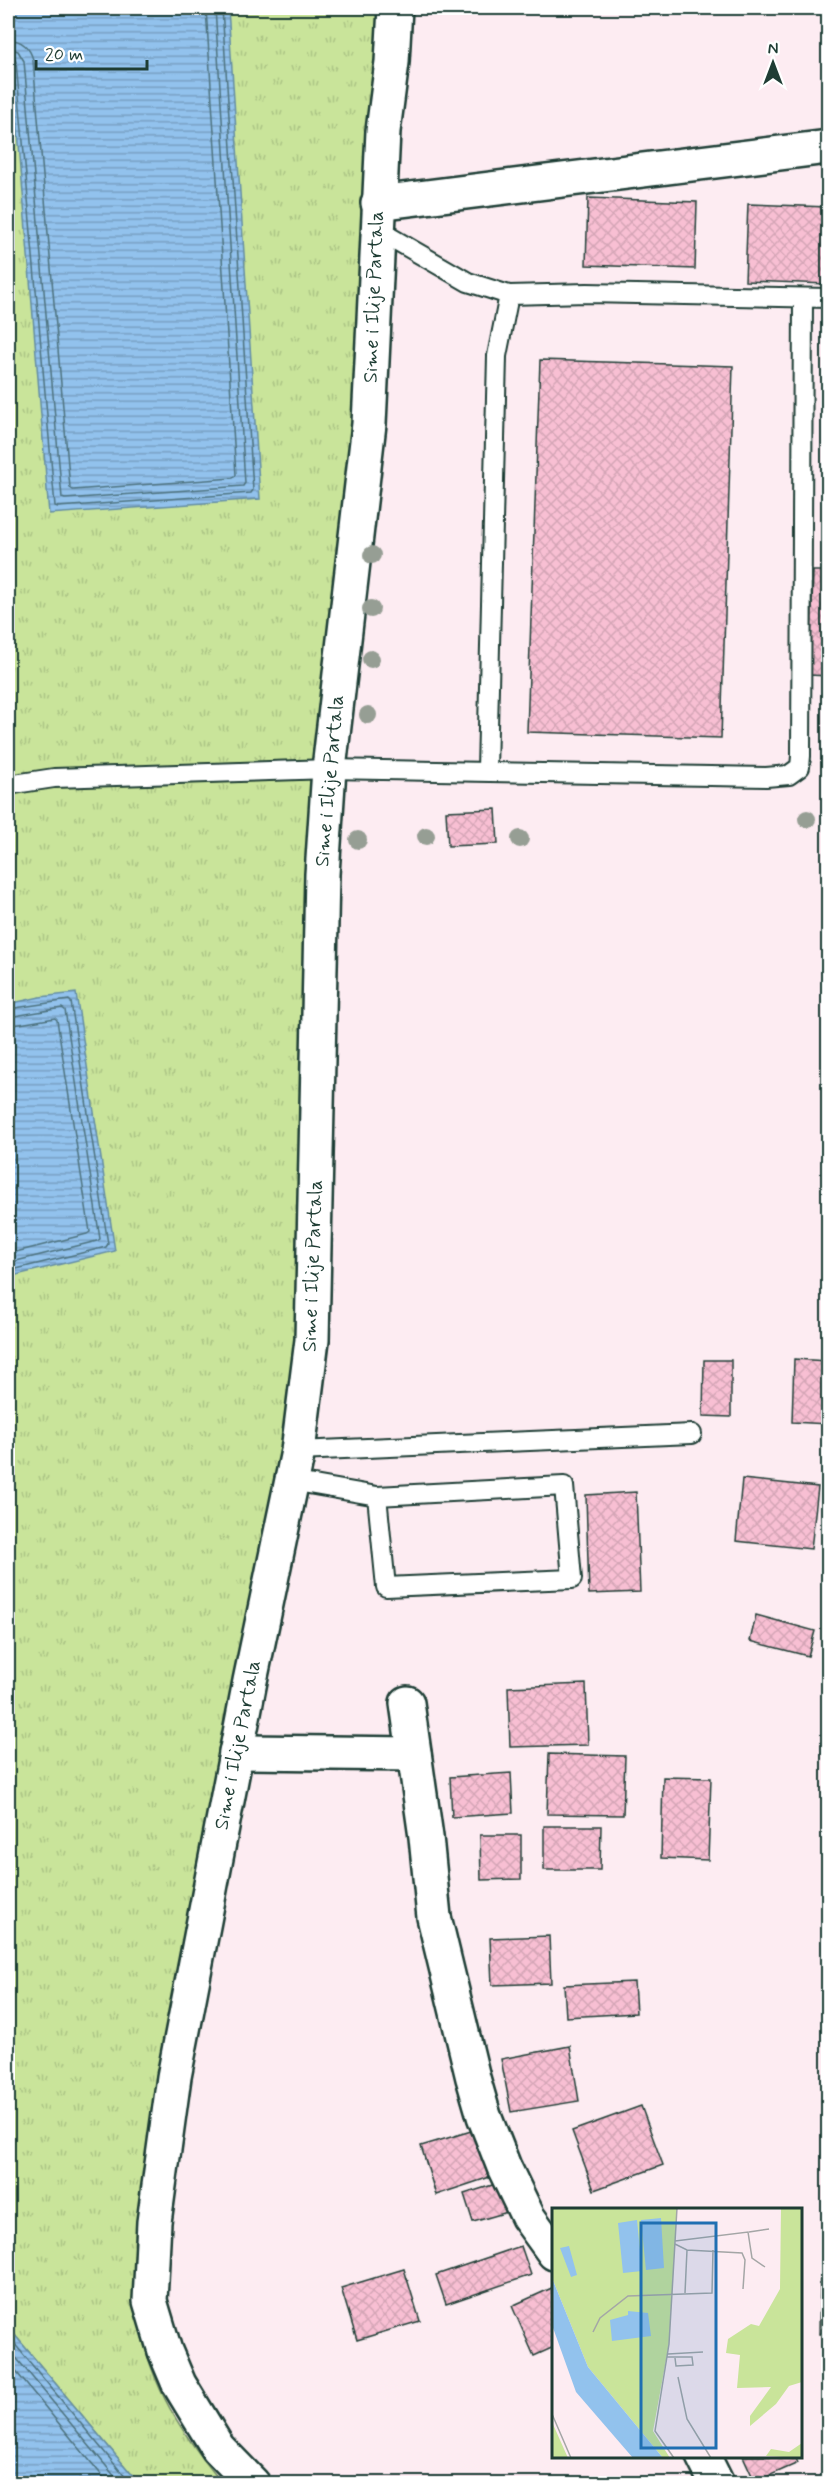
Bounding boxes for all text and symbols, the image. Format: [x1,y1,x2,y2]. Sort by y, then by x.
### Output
scale bar [36,33,147,71]
north arrow [743,33,803,93]
text: N [768,39,778,60]
text: 20 m [45,43,83,67]
street label: Sime i Ilije Partala [357,210,391,384]
street label: Sime i Ilije Partala [309,694,351,868]
street label: Sime i Ilije Partala [296,1179,330,1353]
street label: Sime i Ilije Partala [208,1658,268,1832]
inset map [552,2208,803,2458]

